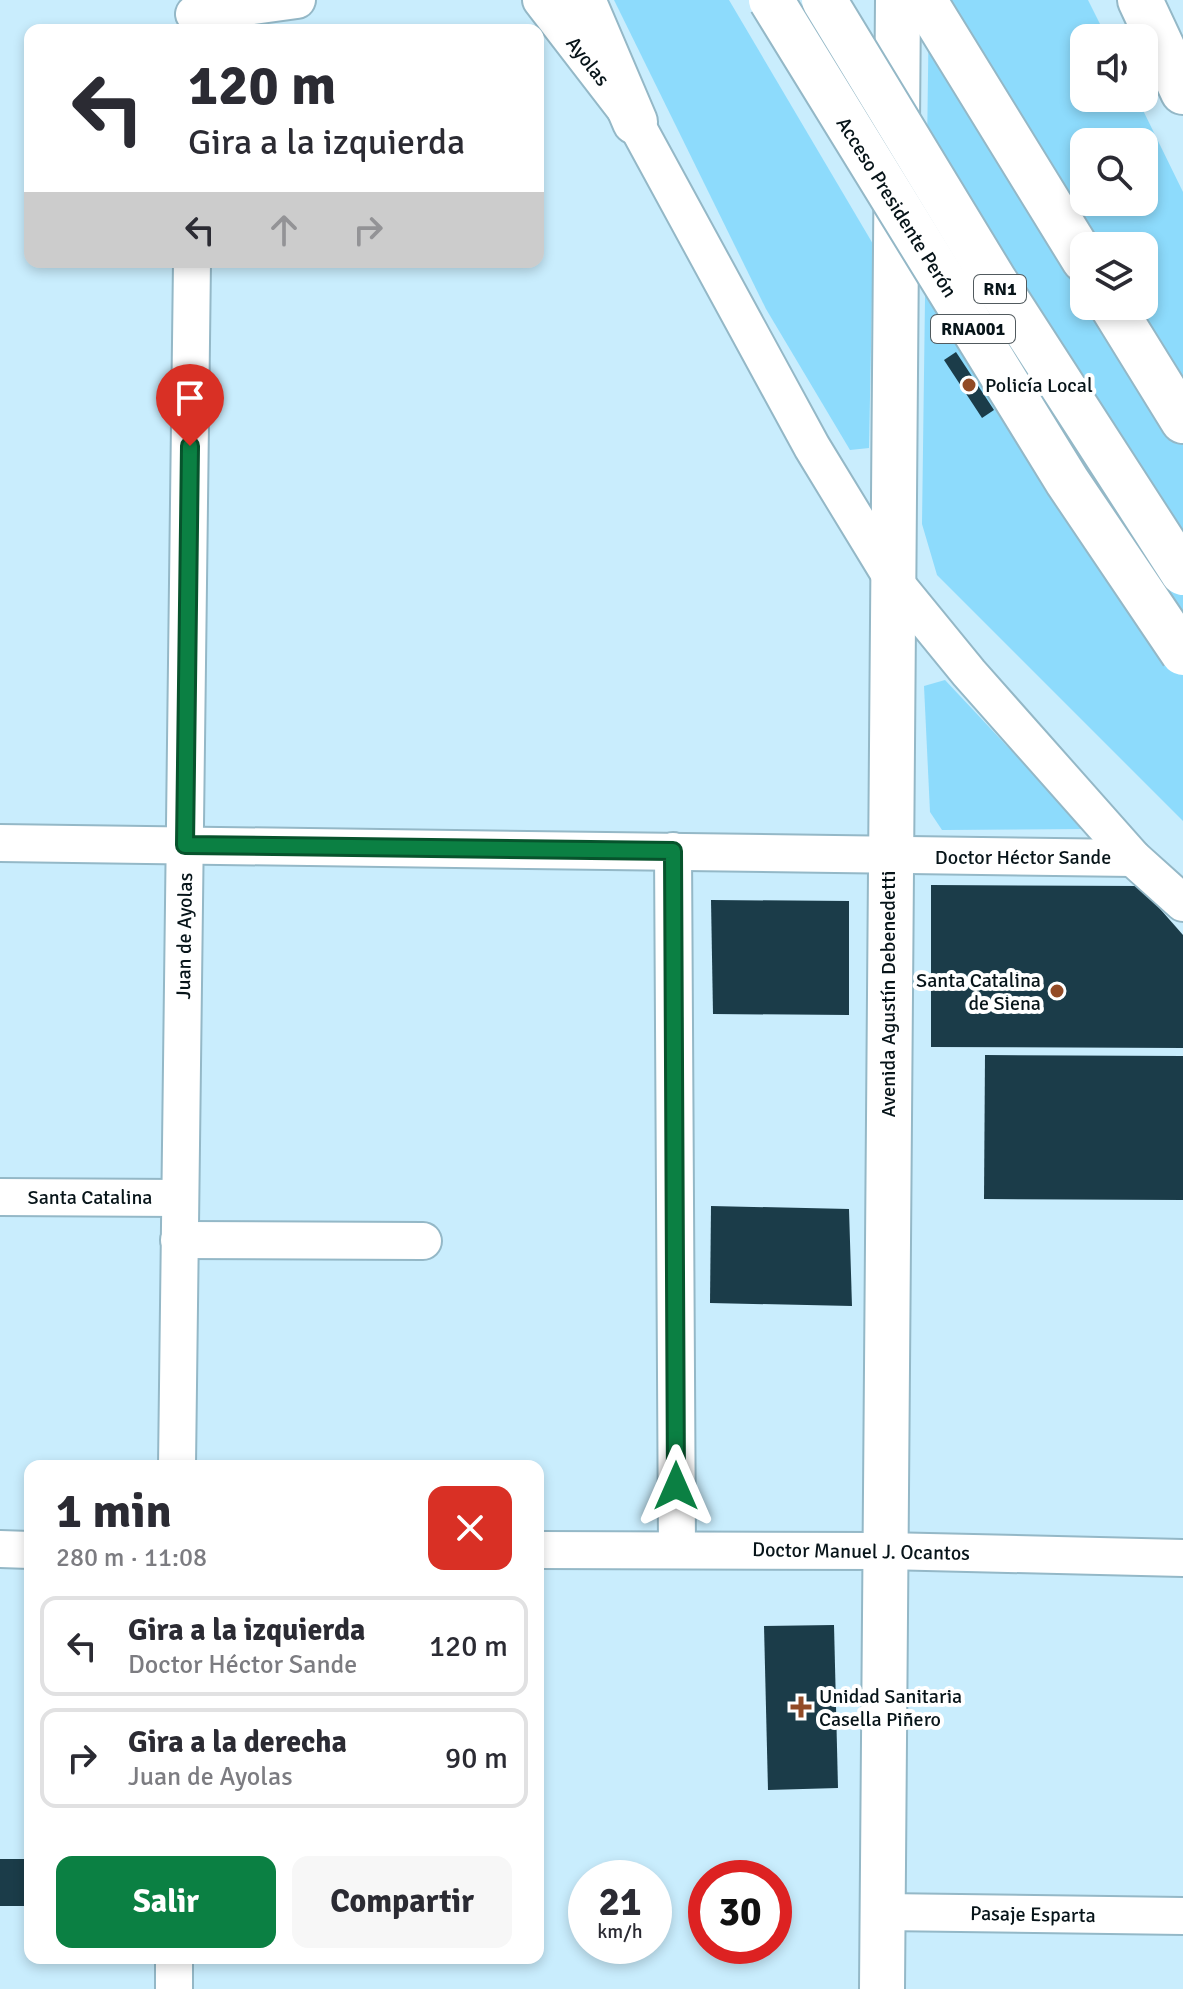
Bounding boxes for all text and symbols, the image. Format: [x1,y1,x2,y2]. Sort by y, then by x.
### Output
map controls [1070,24,1158,320]
button: sound [1070,24,1158,112]
street label: Ayolas [560,31,615,91]
text: 120 m [188,51,336,120]
icon: left [56,56,160,160]
street label: Acceso Presidente Perón [831,112,962,302]
text: Gira a la izquierda [188,120,465,165]
button: search [1070,128,1158,216]
icon: left [178,208,222,252]
icon: ahead [262,208,306,252]
icon: right [346,208,390,252]
button: layers [1070,232,1158,320]
road number: RN1 [974,275,1026,303]
road number: RNA001 [931,315,1015,343]
pin [156,364,224,446]
place label: Policía Local [985,373,1093,398]
icon: arrive [168,376,212,420]
marker: Policía Local [960,376,978,394]
street label: Doctor Héctor Sande [935,845,1111,870]
street label: Avenida Agustín Debenedetti [876,870,901,1118]
street label: Juan de Ayolas [171,872,198,1000]
place label: Santa Catalina de Siena [916,968,1041,1016]
marker: Santa Catalina de Siena [1048,982,1066,1000]
street label: Santa Catalina [28,1185,152,1210]
position arrow [634,1444,718,1528]
text: 1 min [56,1482,172,1541]
button: close [428,1486,512,1570]
street label: Doctor Manuel J. Ocantos [752,1537,970,1566]
text: 280 m · 11:08 [56,1542,207,1574]
text: Gira a la izquierda [128,1612,365,1649]
icon: left [60,1624,104,1668]
text: 120 m [429,1628,508,1665]
text: Doctor Héctor Sande [128,1649,357,1681]
place label: Unidad Sanitaria Casella Piñero [819,1684,962,1732]
marker: Unidad Sanitaria Casella Piñero [790,1696,812,1718]
text: Gira a la derecha [128,1724,347,1761]
icon: right [60,1736,104,1780]
text: 90 m [445,1740,508,1777]
text: Juan de Ayolas [128,1761,293,1793]
button: Salir [56,1856,276,1948]
button: Compartir [292,1856,512,1948]
speed limit sign: 30 [688,1860,792,1964]
text: 21 [598,1877,642,1927]
street label: Pasaje Esparta [970,1901,1096,1928]
text: km/h [597,1919,643,1944]

